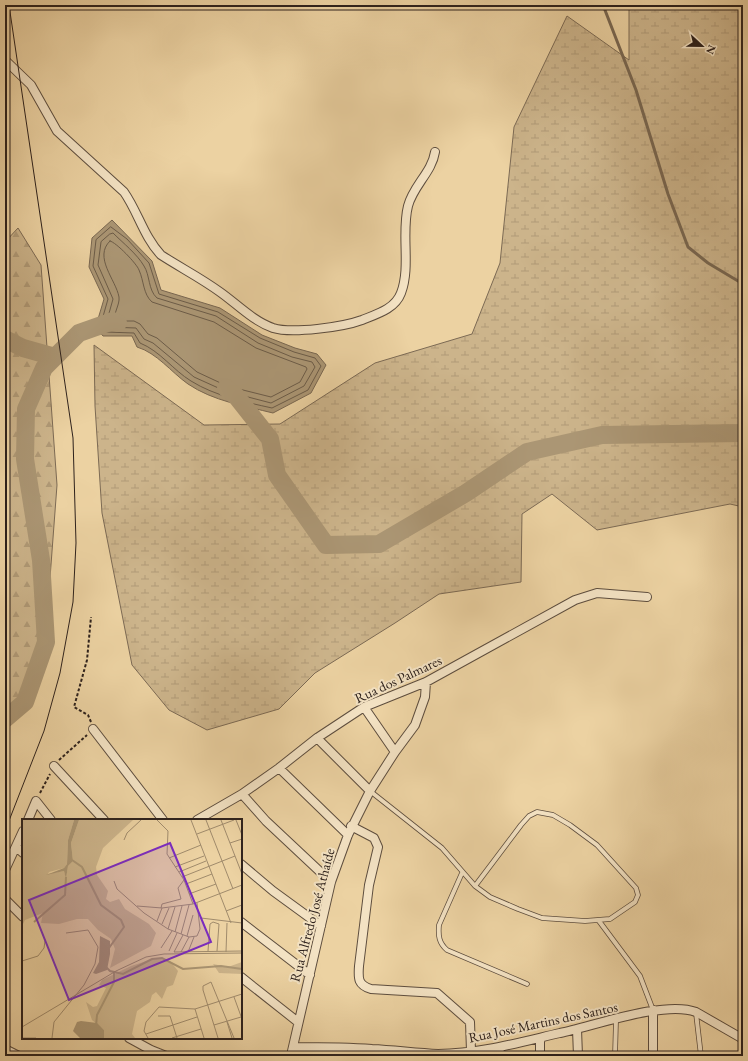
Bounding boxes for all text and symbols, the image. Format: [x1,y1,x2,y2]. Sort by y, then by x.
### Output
north arrow [682,26,722,66]
text: N [703,43,719,57]
street label: Rua dos Palmares [352,651,445,707]
inset map [22,819,242,1039]
street label: Rua Alfredo José Athaíde [286,846,339,984]
street label: Rua José Martins dos Santos [467,997,620,1047]

